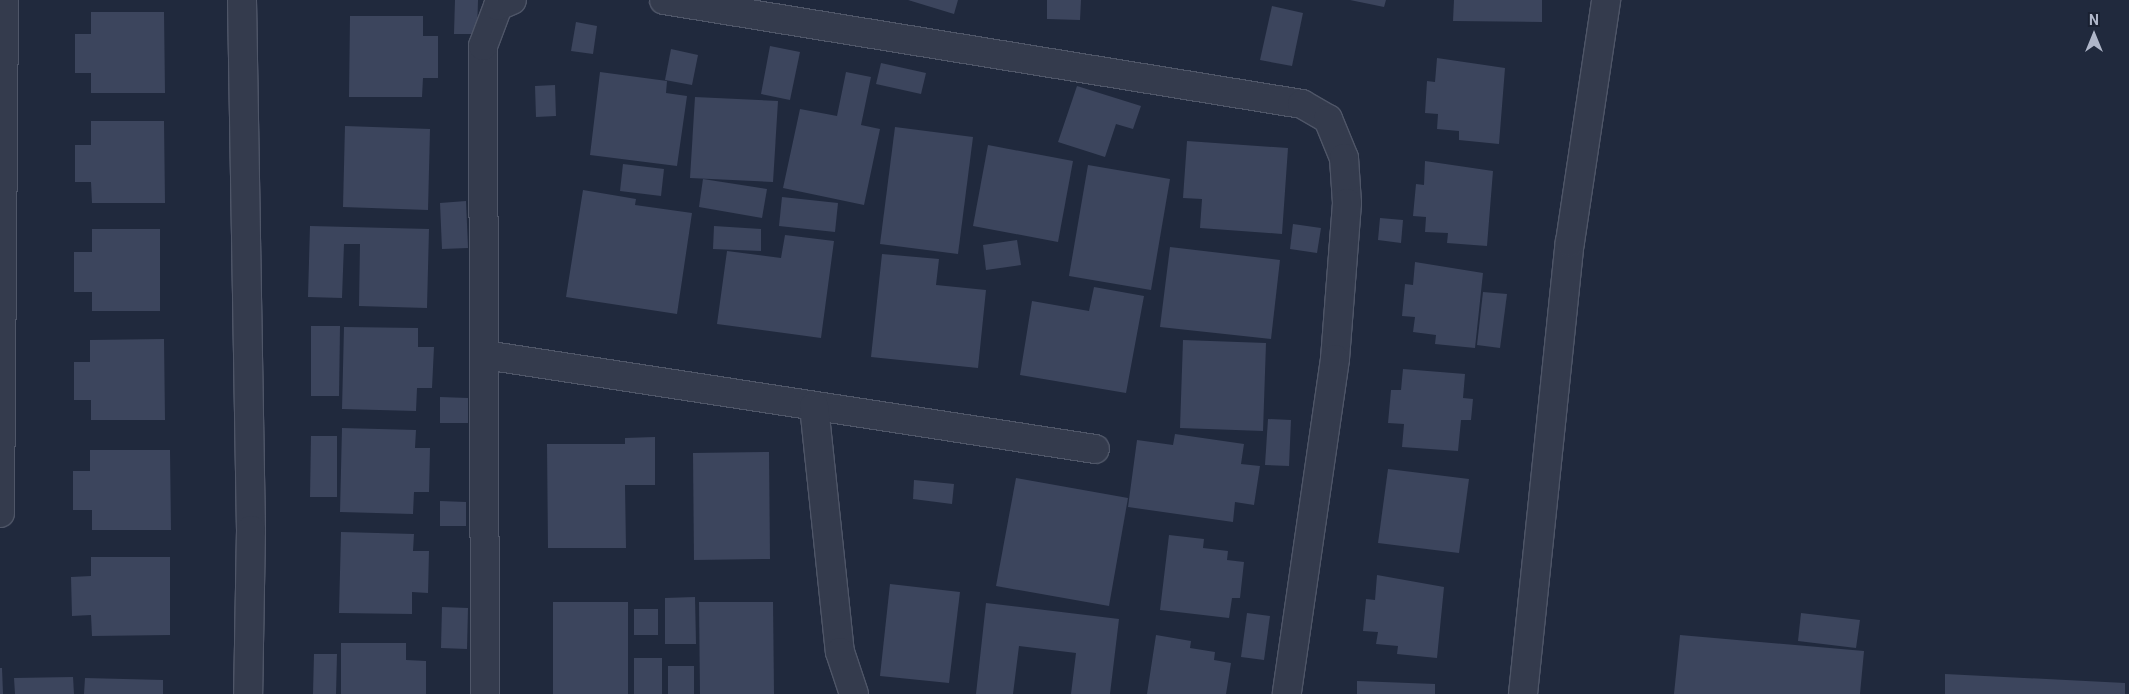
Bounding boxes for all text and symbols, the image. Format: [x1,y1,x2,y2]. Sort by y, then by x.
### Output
north arrow [2069,10,2119,60]
text: N [2089,12,2099,28]

